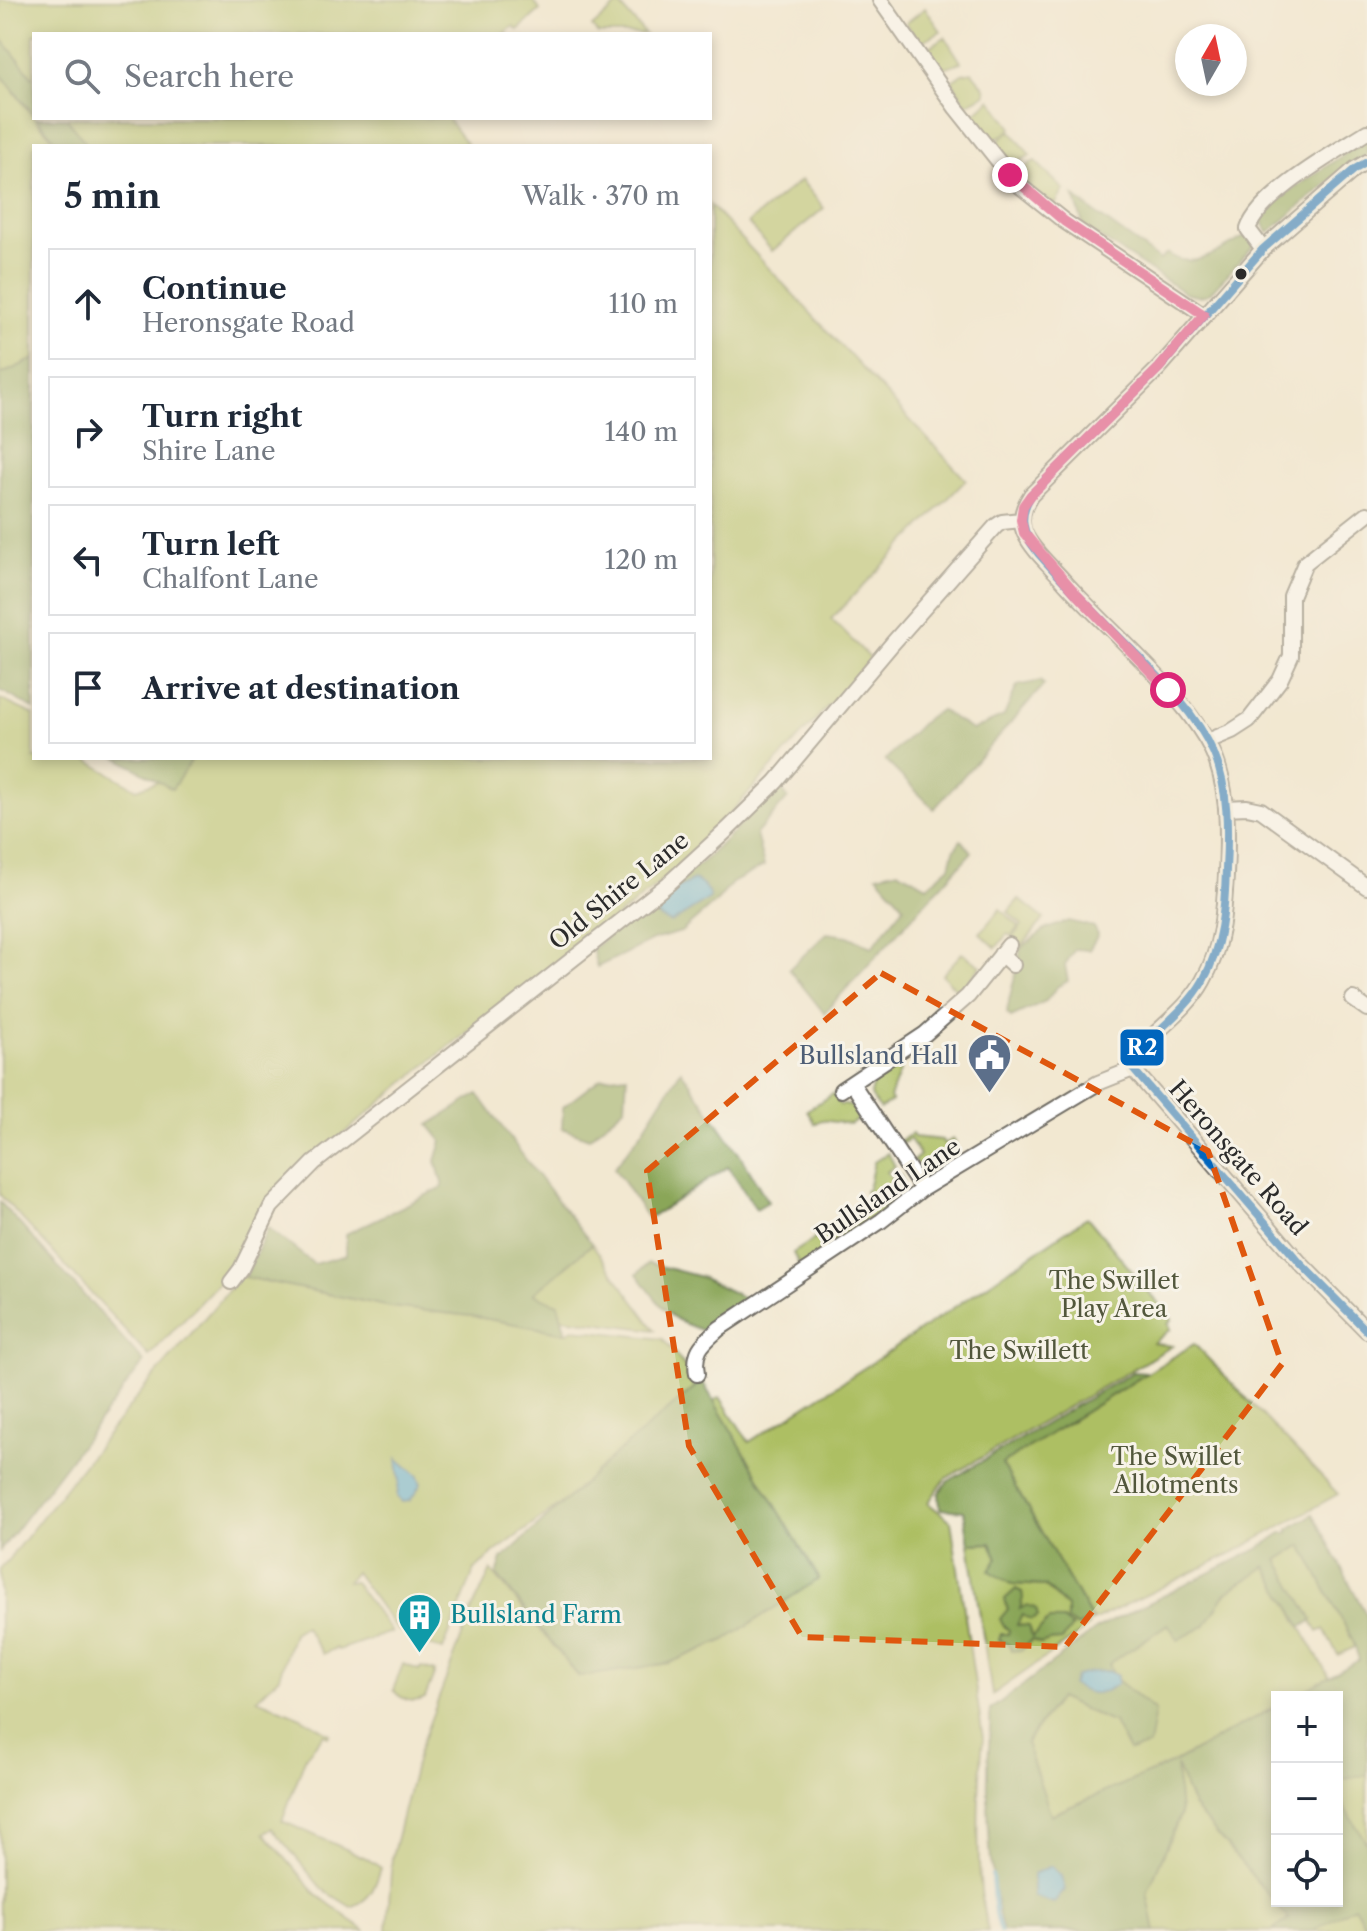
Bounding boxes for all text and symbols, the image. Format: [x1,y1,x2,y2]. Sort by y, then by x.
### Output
north arrow [1175,24,1247,96]
search box [32,32,712,120]
icon: search [60,54,104,98]
text: Search here [124,58,294,95]
route end [992,157,1028,193]
text: 5 min [64,175,161,217]
text: Walk · 370 m [522,180,680,212]
unlabelled marker [1233,266,1249,282]
text: Continue [142,270,287,307]
icon: ahead [66,282,110,326]
text: 110 m [609,288,678,320]
text: Heronsgate Road [142,307,355,339]
text: Turn right [142,398,302,435]
icon: right [66,410,110,454]
text: 140 m [604,416,678,448]
text: Shire Lane [142,435,275,467]
text: Turn left [142,526,279,563]
icon: left [66,538,110,582]
text: 120 m [604,544,678,576]
text: Chalfont Lane [142,563,319,595]
icon: arrive [66,666,110,710]
text: Arrive at destination [142,670,460,707]
route start [1150,672,1186,708]
street label: Old Shire Lane [543,826,694,956]
line badge: R2 [1119,1028,1165,1067]
public building icon: Bullsland Hall [965,1032,1013,1095]
text: R2 [1127,1034,1157,1061]
place label: Bullsland Hall [799,1041,958,1070]
street label: Heronsgate Road [1163,1074,1314,1242]
street label: Bullsland Lane [810,1131,966,1250]
park label: The Swillet Play Area [1049,1266,1180,1323]
park label: The Swillett [950,1336,1089,1365]
park label: The Swillet Allotments [1111,1442,1242,1499]
building icon: Bullsland Farm [395,1591,443,1654]
place label: Bullsland Farm [450,1600,622,1629]
map controls [1271,1691,1343,1907]
button: + [1271,1691,1343,1763]
button: − [1271,1763,1343,1835]
button: locate [1271,1835,1343,1907]

